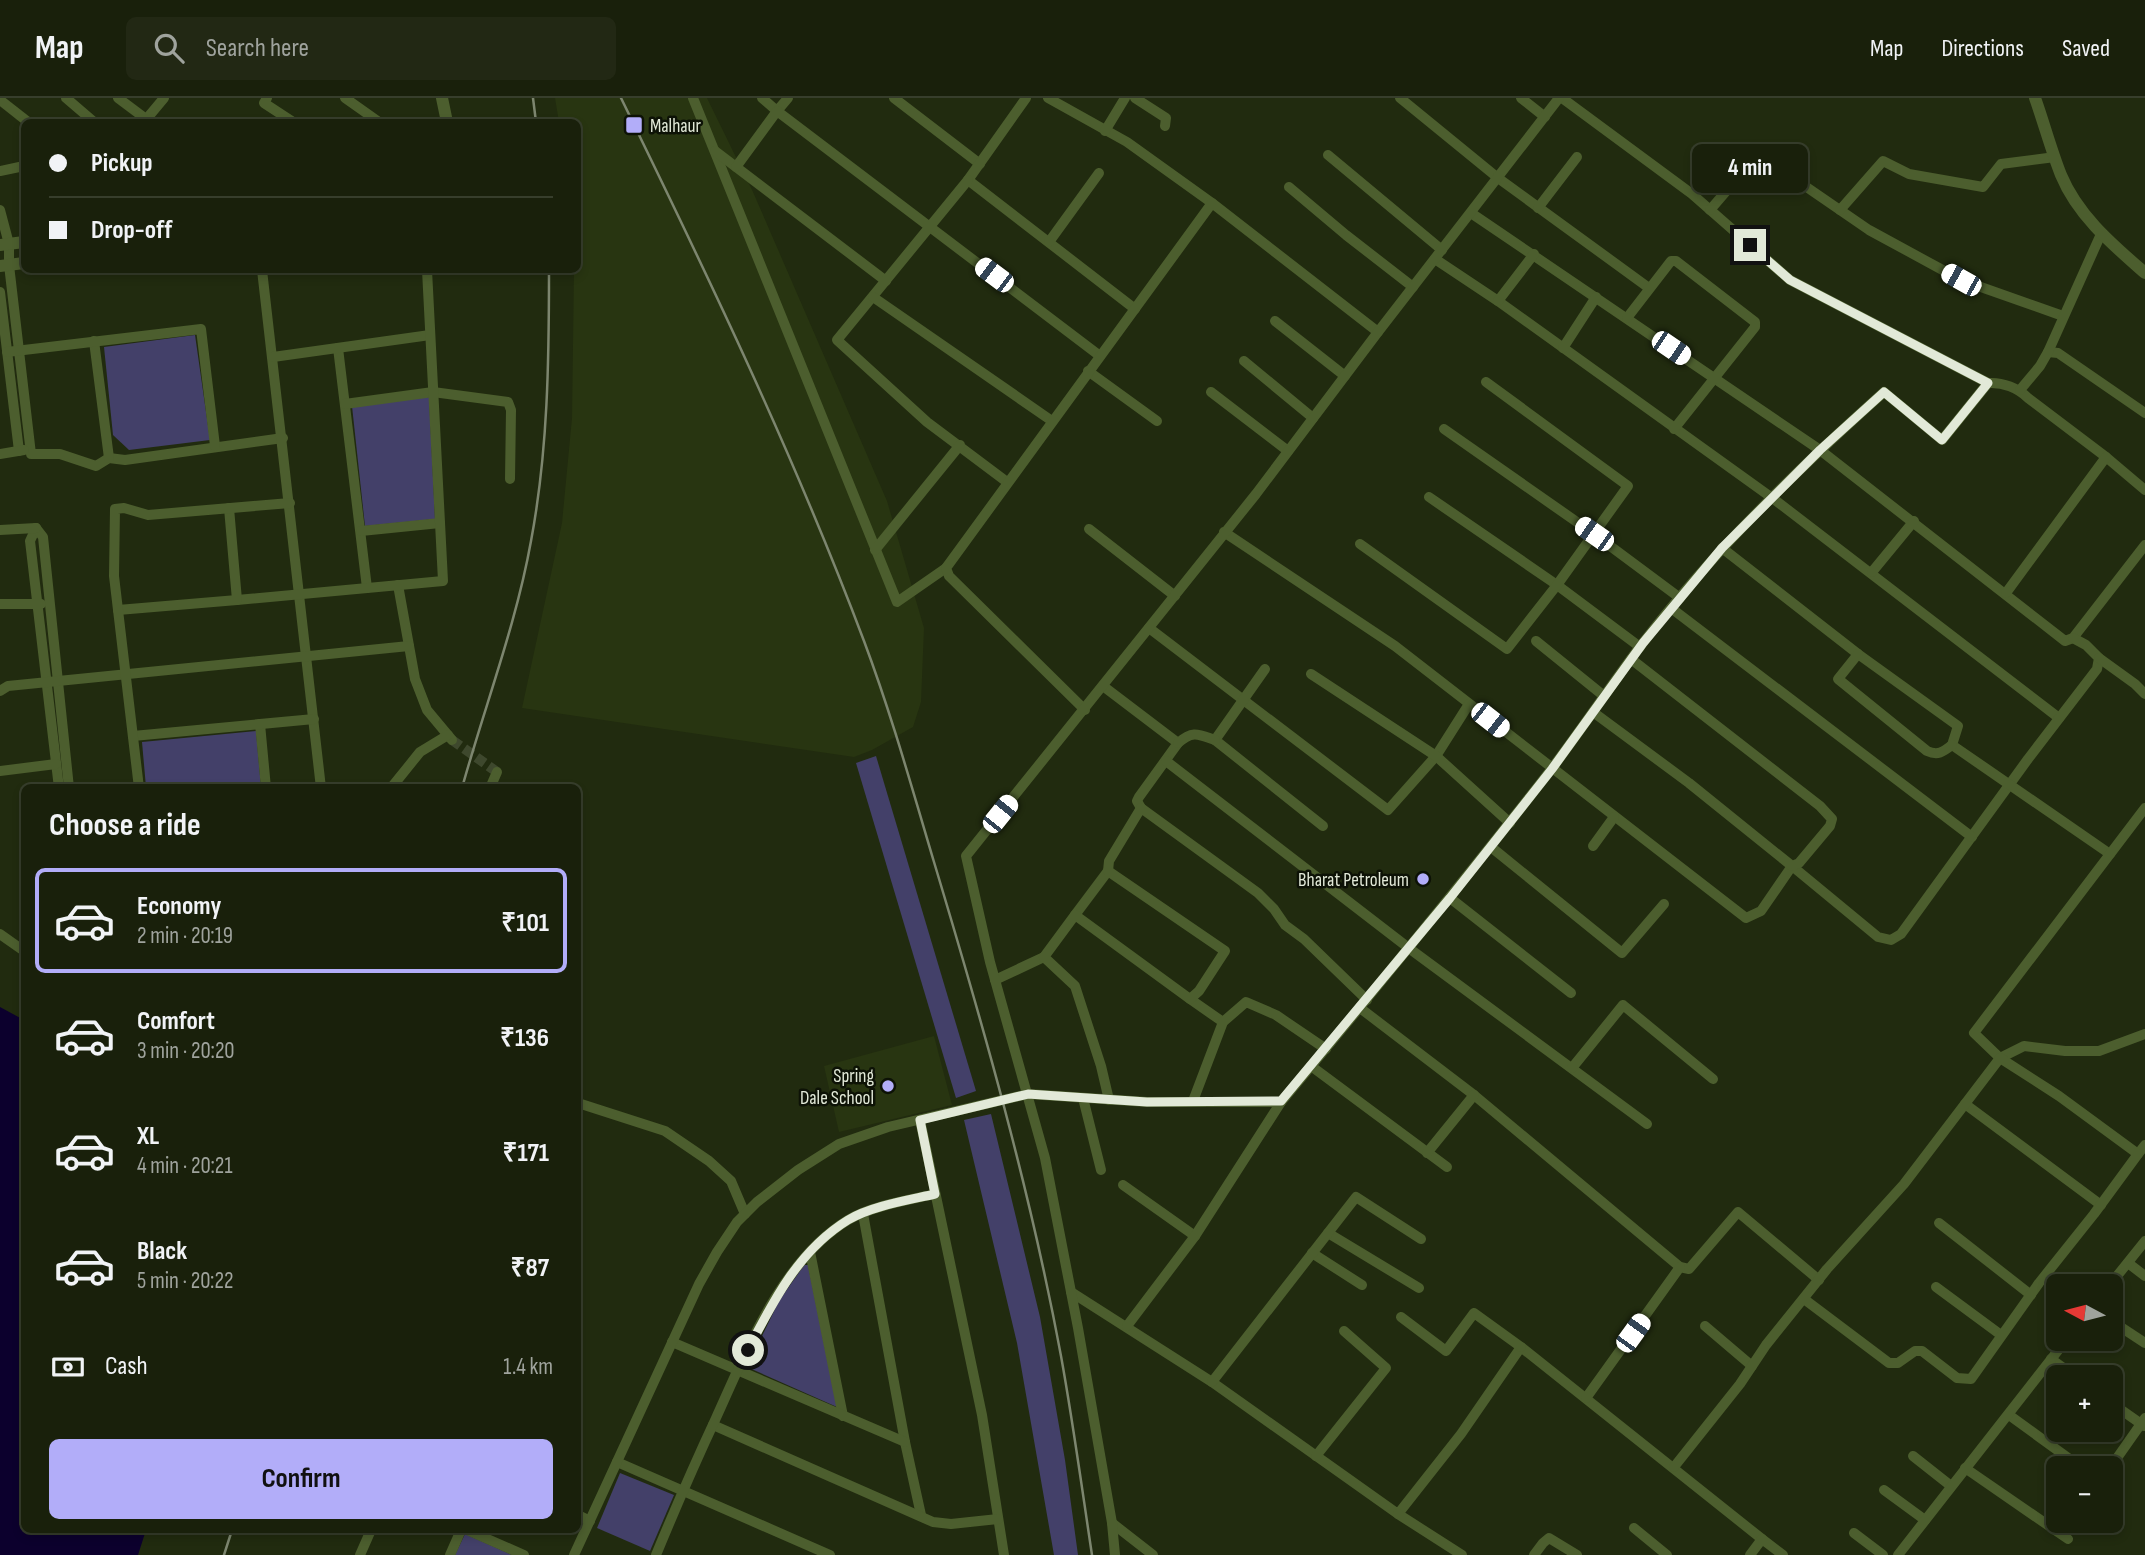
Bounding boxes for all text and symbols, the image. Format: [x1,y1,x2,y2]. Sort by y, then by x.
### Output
search box [126,17,616,80]
text: Map [35,28,84,68]
icon: search [150,29,188,67]
text: Search here [206,33,309,64]
text: Map [1870,34,1903,63]
text: Directions [1941,34,2024,63]
text: Saved [2062,34,2110,63]
marker: Malhaur [624,115,644,135]
place label: Malhaur [650,115,702,138]
callout: 4 min [1692,144,1808,192]
text: Pickup [91,148,153,179]
text: 4 min [1728,154,1772,182]
text: Drop-off [91,215,172,246]
route end [1734,229,1766,261]
car [971,254,1018,296]
car [1938,261,1985,299]
car [1648,328,1695,368]
car [1571,513,1618,555]
car [1467,699,1514,741]
car [979,791,1022,837]
text: Choose a ride [49,806,201,845]
place label: Bharat Petroleum [1298,869,1409,892]
marker: Bharat Petroleum [1415,871,1431,887]
icon: car [53,889,116,952]
text: Economy [137,891,221,922]
text: ₹101 [501,908,549,939]
text: 2 min · 20:19 [137,922,233,950]
icon: car [53,1004,116,1067]
text: Comfort [137,1006,215,1037]
text: ₹136 [500,1023,549,1054]
text: 3 min · 20:20 [137,1037,235,1065]
place label: Spring Dale School [800,1065,874,1110]
marker: Spring Dale School [880,1078,896,1094]
icon: car [53,1119,116,1182]
text: XL [137,1121,159,1152]
text: ₹171 [503,1138,549,1169]
text: 4 min · 20:21 [137,1152,232,1180]
icon: car [53,1234,116,1297]
text: Black [137,1236,187,1267]
text: ₹87 [511,1253,549,1284]
text: 5 min · 20:22 [137,1267,233,1295]
north arrow [2046,1274,2123,1351]
map controls [2046,1274,2123,1533]
car [1613,1310,1654,1356]
route start [732,1334,764,1366]
icon: cash [49,1348,87,1386]
text: Cash [105,1351,148,1382]
text: 1.4 km [503,1353,553,1381]
button: + [2046,1365,2123,1442]
button: Confirm [49,1439,553,1519]
button: − [2046,1456,2123,1533]

